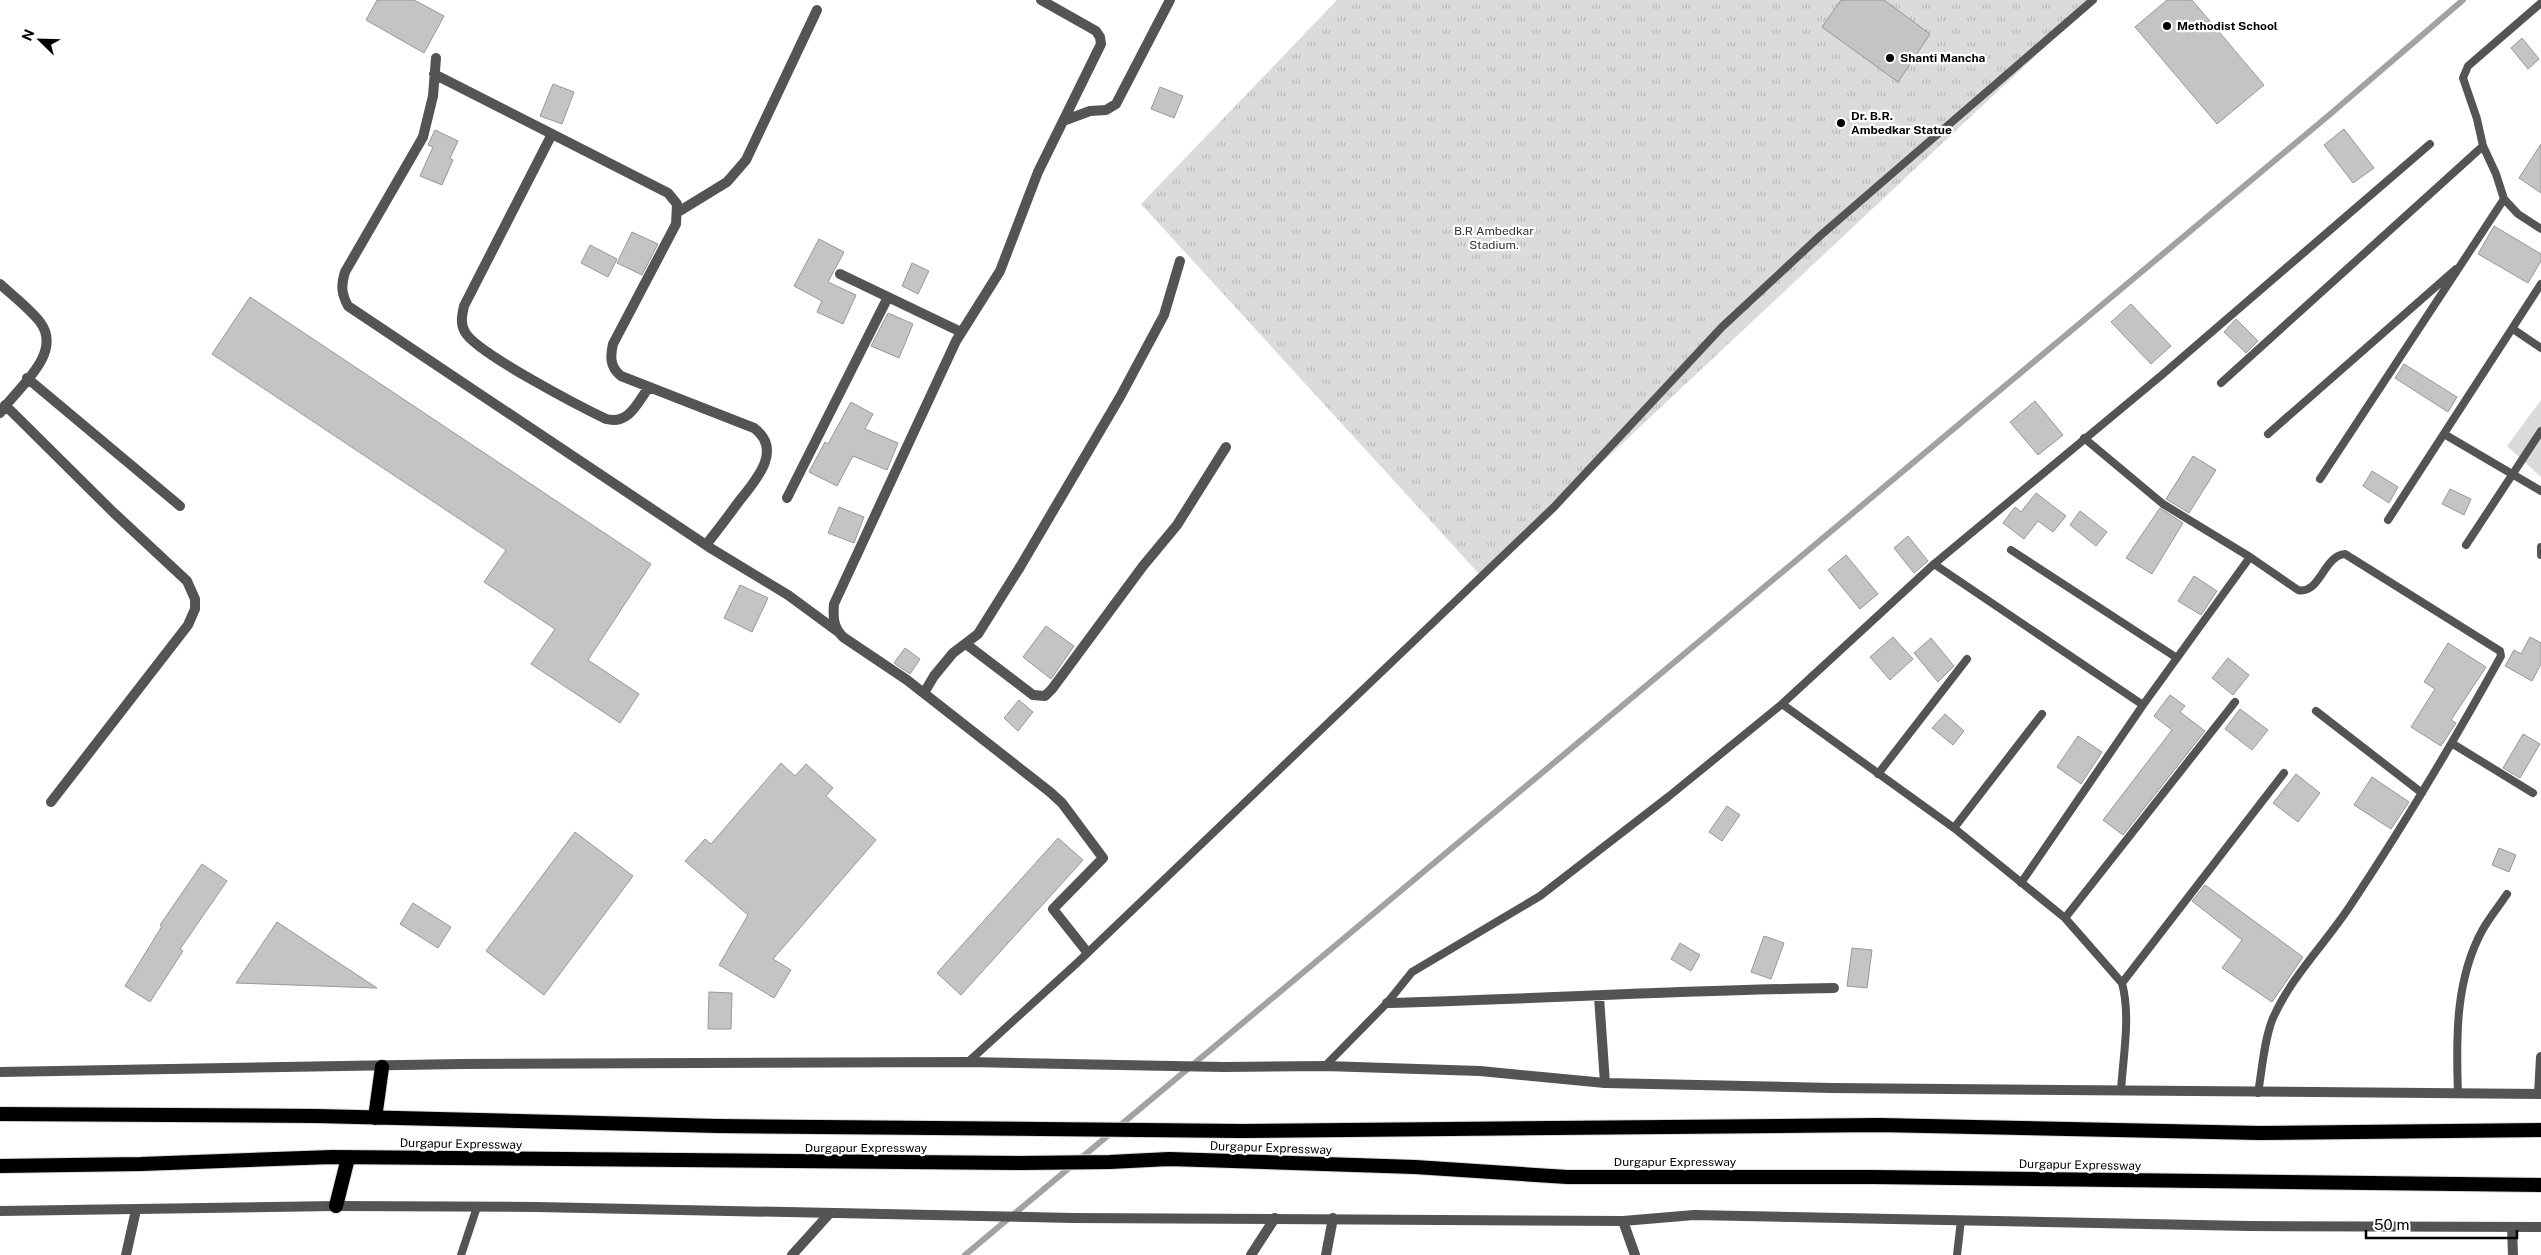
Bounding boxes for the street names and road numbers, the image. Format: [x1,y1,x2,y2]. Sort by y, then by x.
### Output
street label: Durgapur Expressway [400,1136,523,1152]
street label: Durgapur Expressway [1210,1139,1333,1157]
street label: Durgapur Expressway [805,1141,928,1155]
street label: Durgapur Expressway [1614,1155,1737,1169]
street label: Durgapur Expressway [2019,1157,2142,1173]

